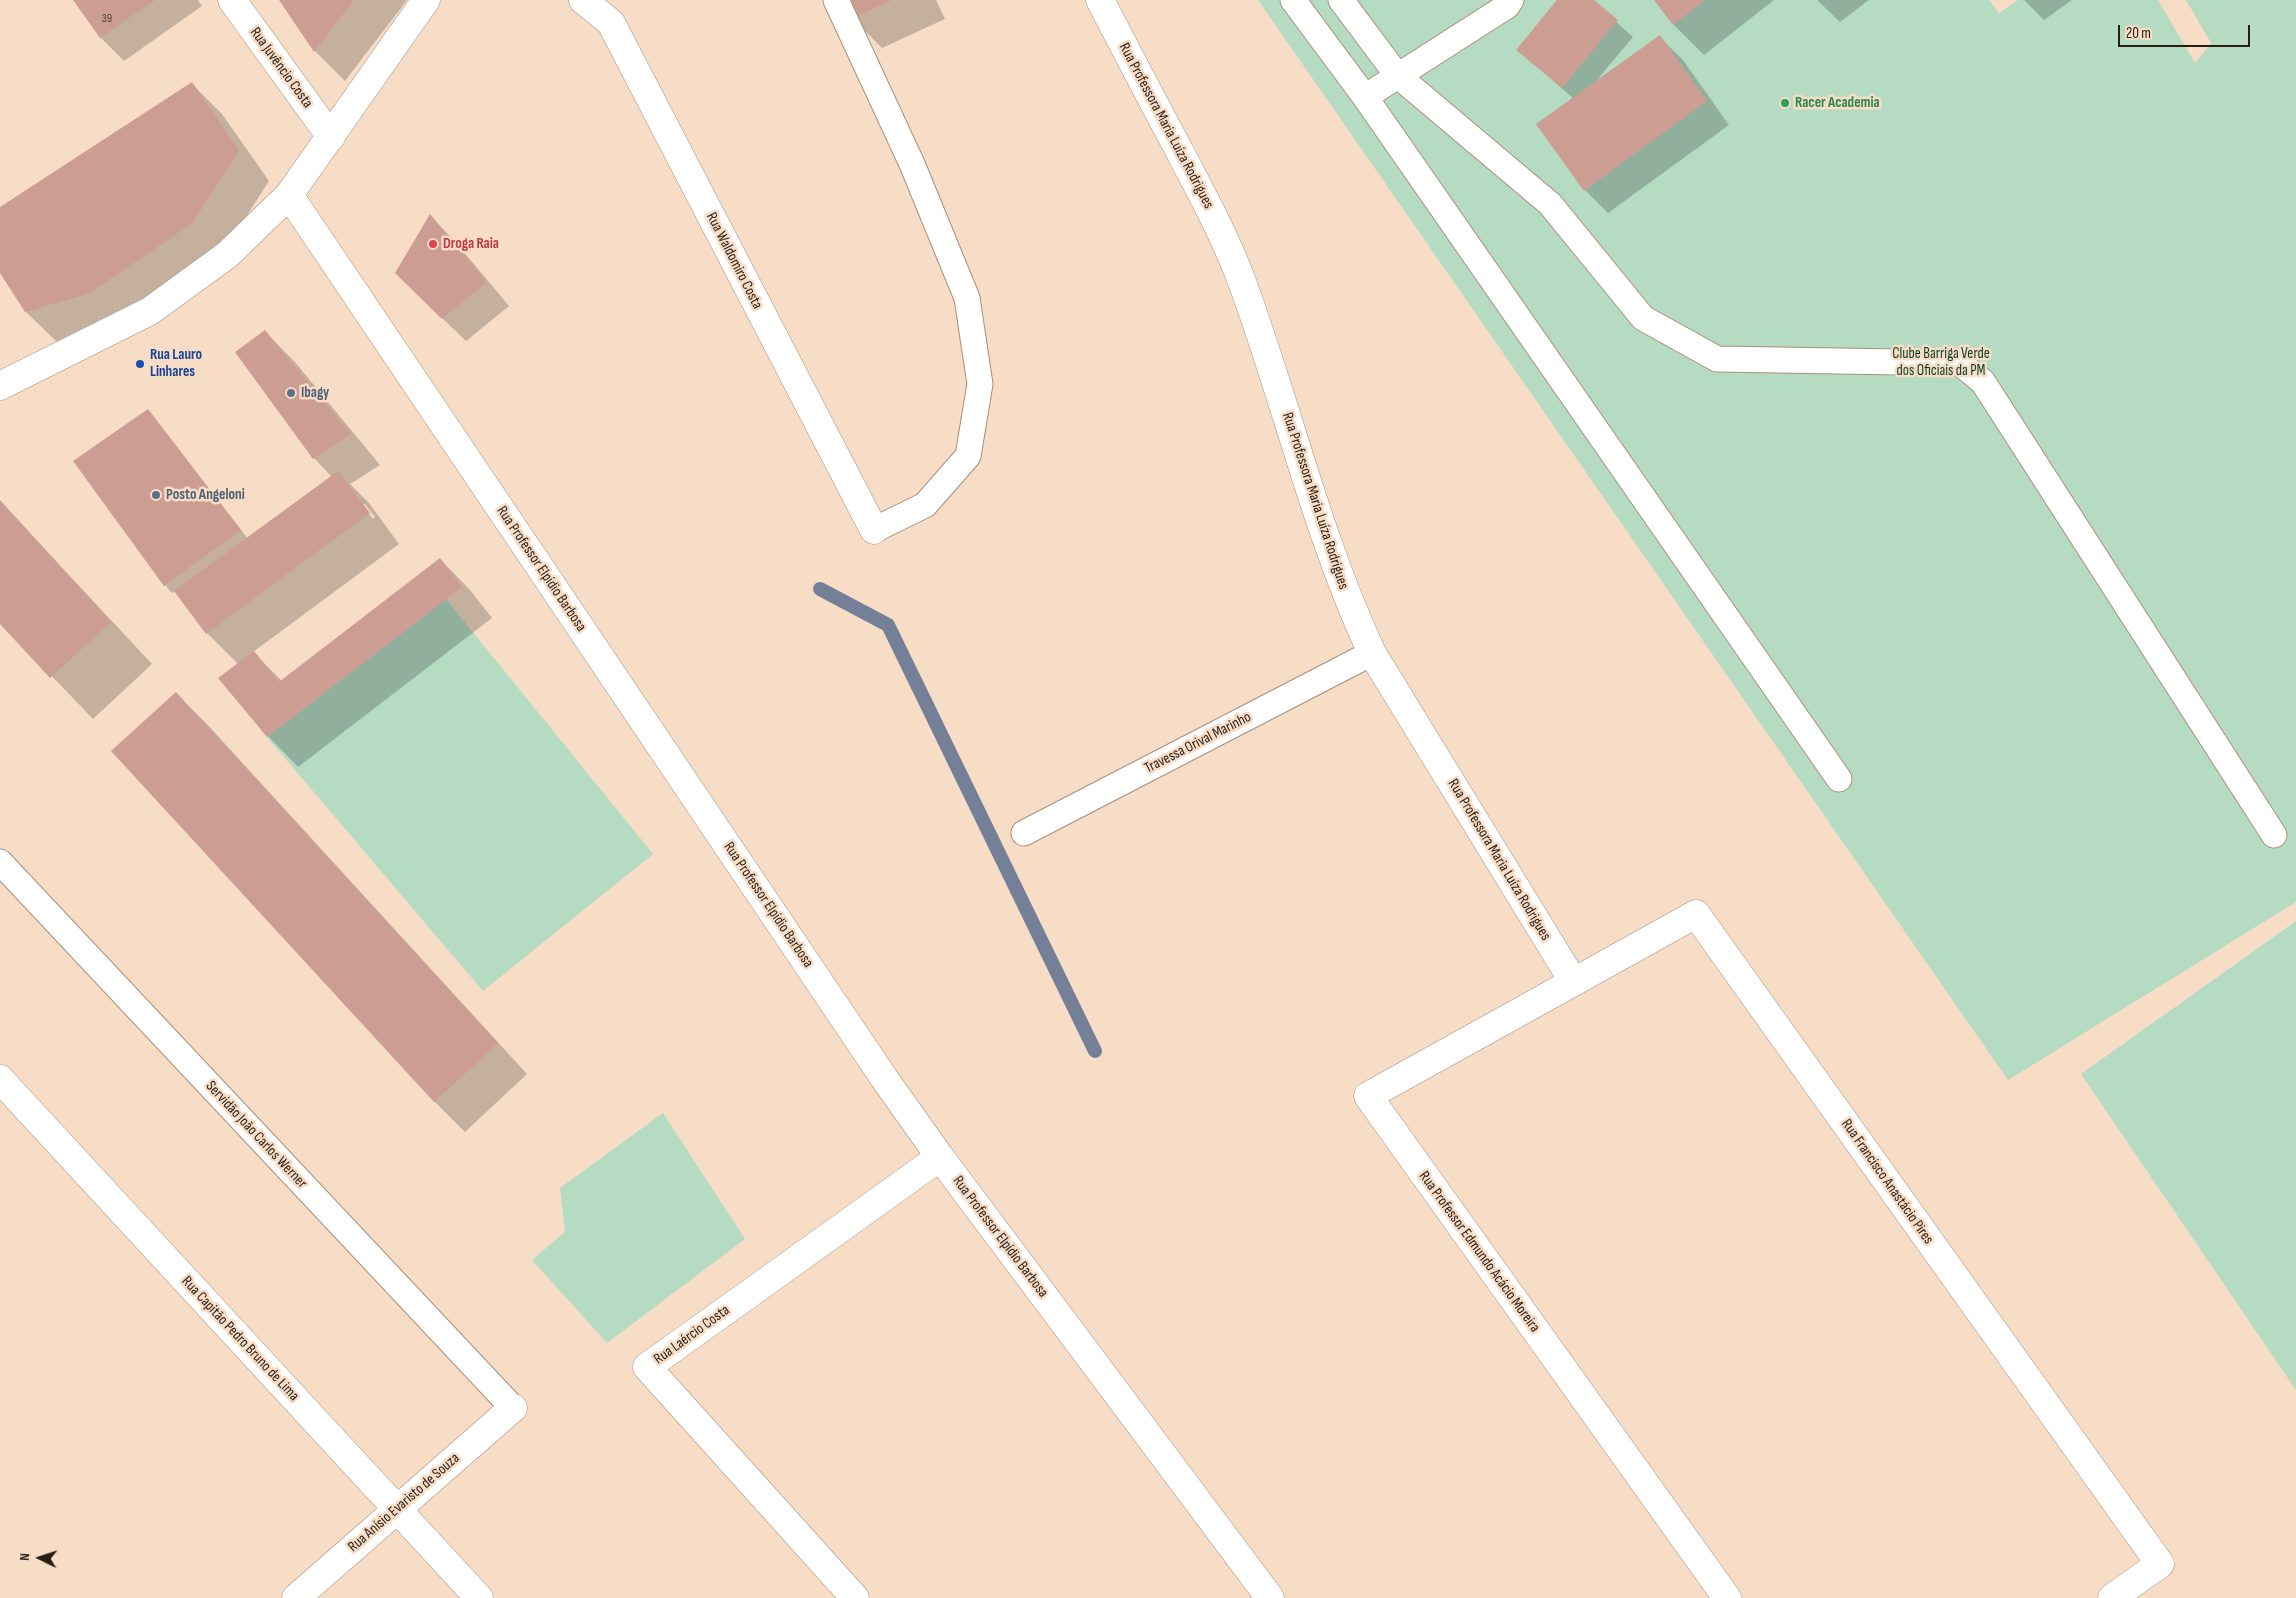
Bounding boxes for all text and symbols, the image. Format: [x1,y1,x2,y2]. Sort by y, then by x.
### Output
house number: 39 [102,12,112,26]
scale bar [2121,15,2254,47]
street label: Rua Juvêncio Costa [246,24,316,112]
text: 20 m [2126,24,2151,43]
street label: Rua Professora Maria Luíza Rodrigues [1115,40,1217,212]
place label: Racer Academia [1795,94,1880,112]
marker: Racer Academia [1779,97,1791,109]
street label: Rua Waldomiro Costa [702,210,766,312]
place label: Droga Raia [443,235,499,253]
marker: Droga Raia [427,238,439,250]
park label: Clube Barriga Verde dos Oficiais da PM [1892,345,1990,380]
place label: Rua Lauro Linhares [150,346,202,381]
marker: Rua Lauro Linhares [134,358,146,370]
place label: Ibagy [301,384,329,402]
marker: Ibagy [285,387,297,399]
street label: Rua Professora Maria Luíza Rodrigues [1278,410,1352,592]
place label: Posto Angeloni [166,486,245,504]
marker: Posto Angeloni [150,489,162,501]
street label: Rua Professor Elpídio Barbosa [492,503,590,635]
street label: Travessa Orival Marinho [1142,708,1254,778]
street label: Rua Professora Maria Luíza Rodrigues [1444,776,1554,944]
street label: Rua Professor Elpídio Barbosa [719,839,817,971]
street label: Servidão João Carlos Werner [202,1078,310,1192]
street label: Rua Francisco Anastácio Pires [1837,1116,1937,1248]
street label: Rua Professor Edmundo Acácio Moreira [1415,1168,1543,1336]
street label: Rua Professor Elpídio Barbosa [948,1173,1052,1301]
street label: Rua Capitão Pedro Bruno de Lima [177,1273,303,1405]
street label: Rua Laércio Costa [651,1302,733,1368]
street label: Rua Anísio Evaristo de Souza [345,1450,463,1556]
north arrow [15,1533,65,1583]
text: N [16,1553,33,1561]

